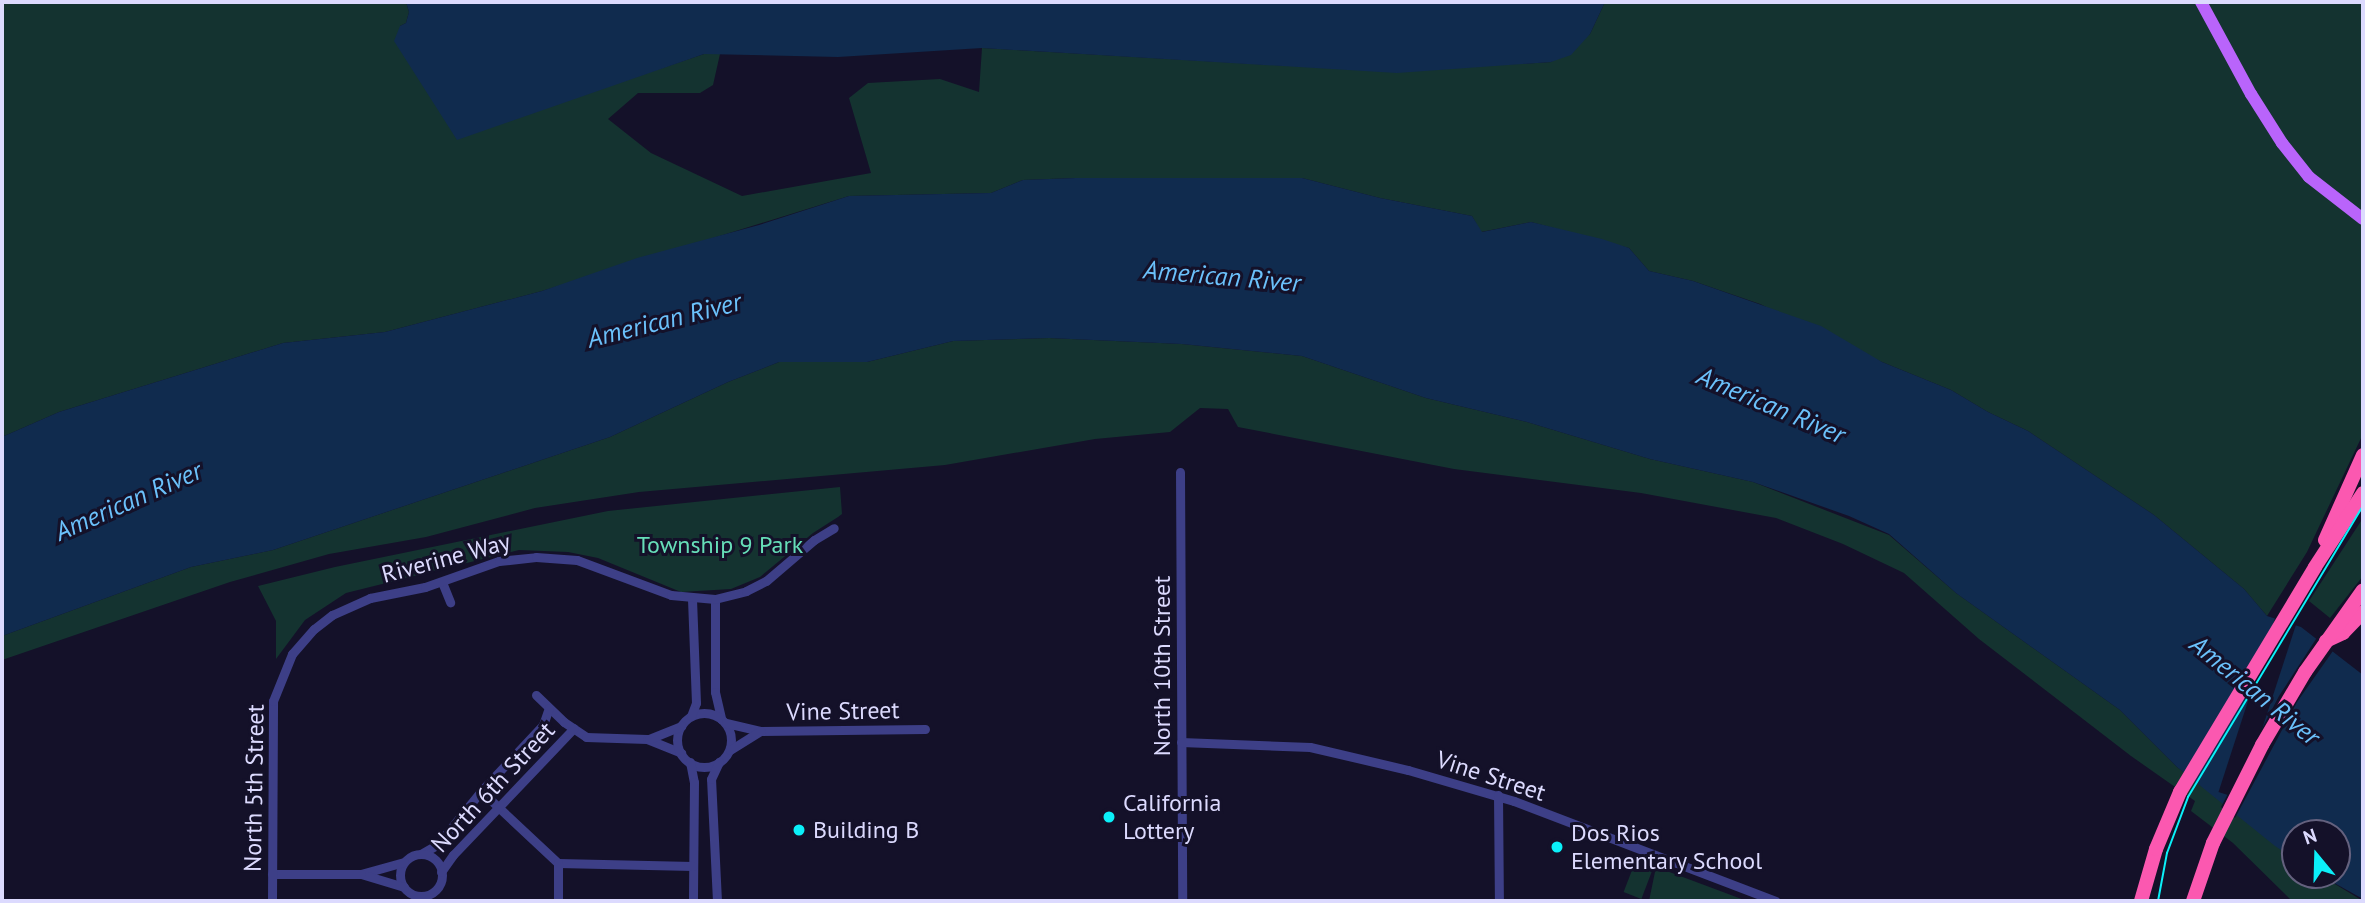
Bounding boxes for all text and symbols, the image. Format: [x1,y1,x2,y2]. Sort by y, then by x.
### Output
water label: American River [1142,254,1302,298]
water label: American River [584,286,744,354]
water label: American River [1692,360,1850,450]
water label: American River [50,455,206,547]
street label: Riverine Way [378,527,514,589]
park label: Township 9 Park [637,531,803,559]
street label: North 10th Street [1148,576,1176,756]
water label: American River [2184,628,2326,752]
street label: Vine Street [786,696,900,726]
street label: North 5th Street [238,704,270,872]
street label: North 6th Street [425,716,561,858]
street label: Vine Street [1433,745,1549,807]
place label: California Lottery [1123,789,1222,845]
marker: California Lottery [1101,809,1117,825]
place label: Building B [813,816,919,844]
place label: Dos Rios Elementary School [1571,819,1763,875]
north arrow [2281,819,2351,889]
marker: Building B [791,822,807,838]
text: N [2300,823,2320,849]
marker: Dos Rios Elementary School [1549,839,1565,855]

